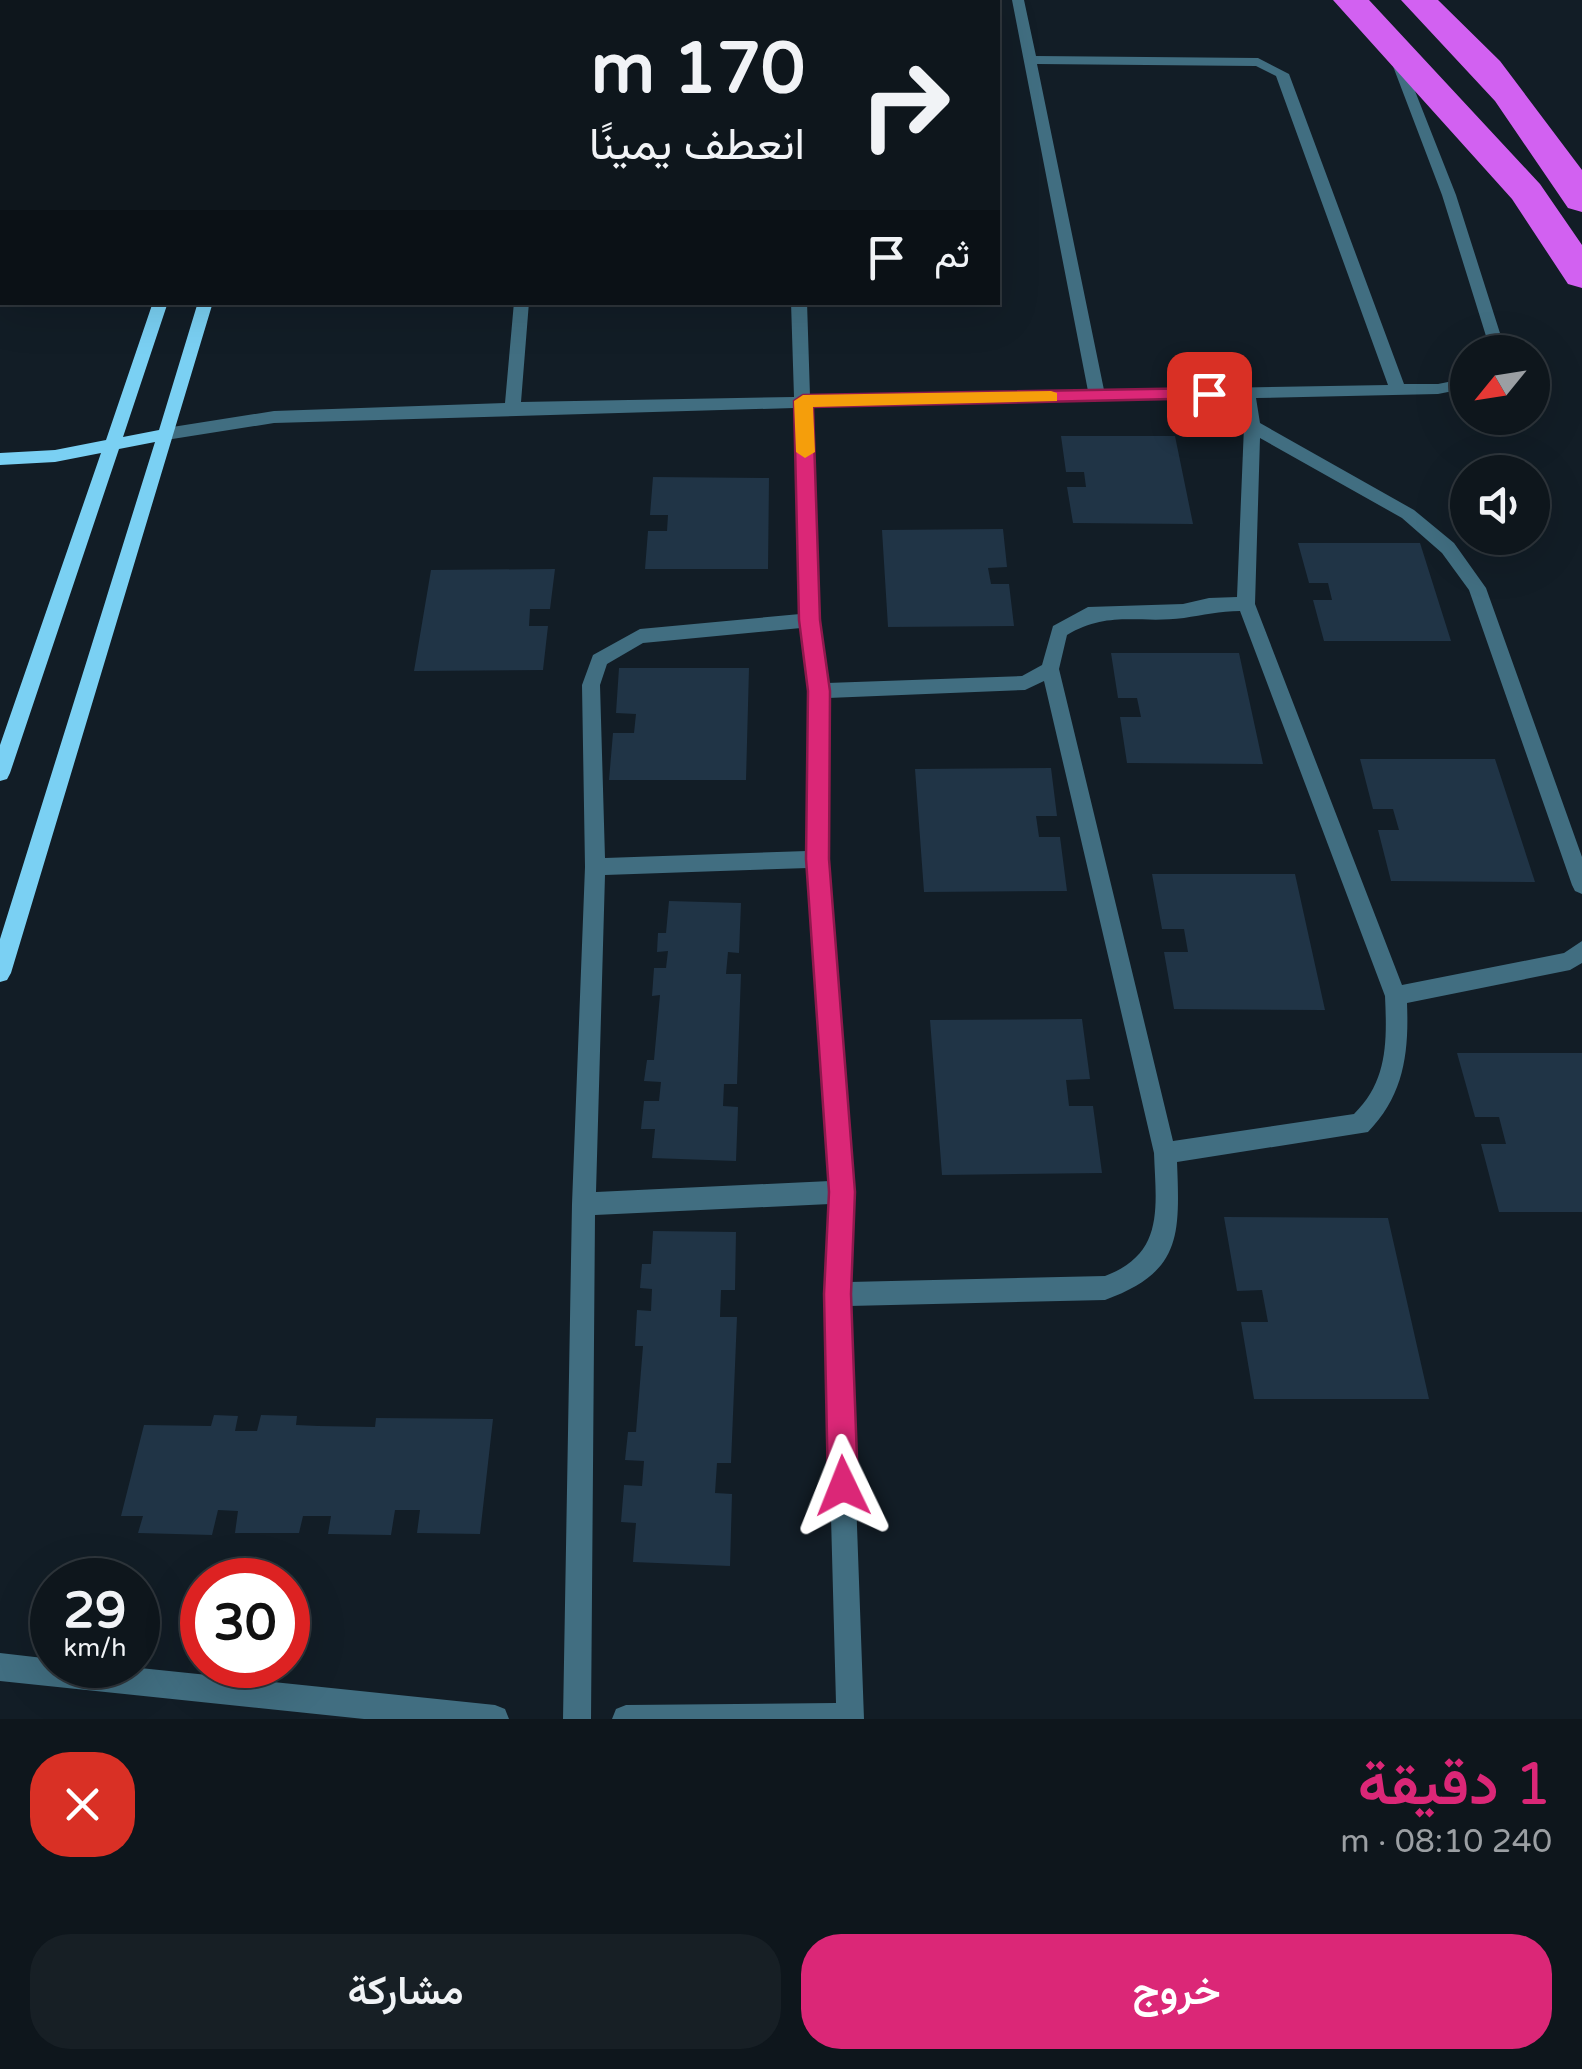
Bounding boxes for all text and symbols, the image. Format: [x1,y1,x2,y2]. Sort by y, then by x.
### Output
text: 170 m [591,28,805,112]
icon: right [840,40,970,170]
text: انعطف يمينًا [589,118,805,172]
icon: arrive [859,230,914,285]
text: ثم [934,232,970,278]
north arrow [1450,335,1550,435]
map controls [1450,335,1550,555]
pin [1167,352,1252,437]
icon: arrive [1182,367,1237,422]
button: sound [1450,455,1550,555]
position arrow [791,1434,895,1538]
speed limit sign: 30 [180,1558,310,1688]
text: 29 [64,1581,126,1641]
text: km/h [64,1633,126,1663]
text: 1 دقيقة [1358,1749,1552,1821]
button: close [30,1752,135,1857]
text: 240 m · 08:10 [1340,1823,1552,1861]
button: مشاركة [30,1934,781,2049]
button: خروج [801,1934,1552,2049]

